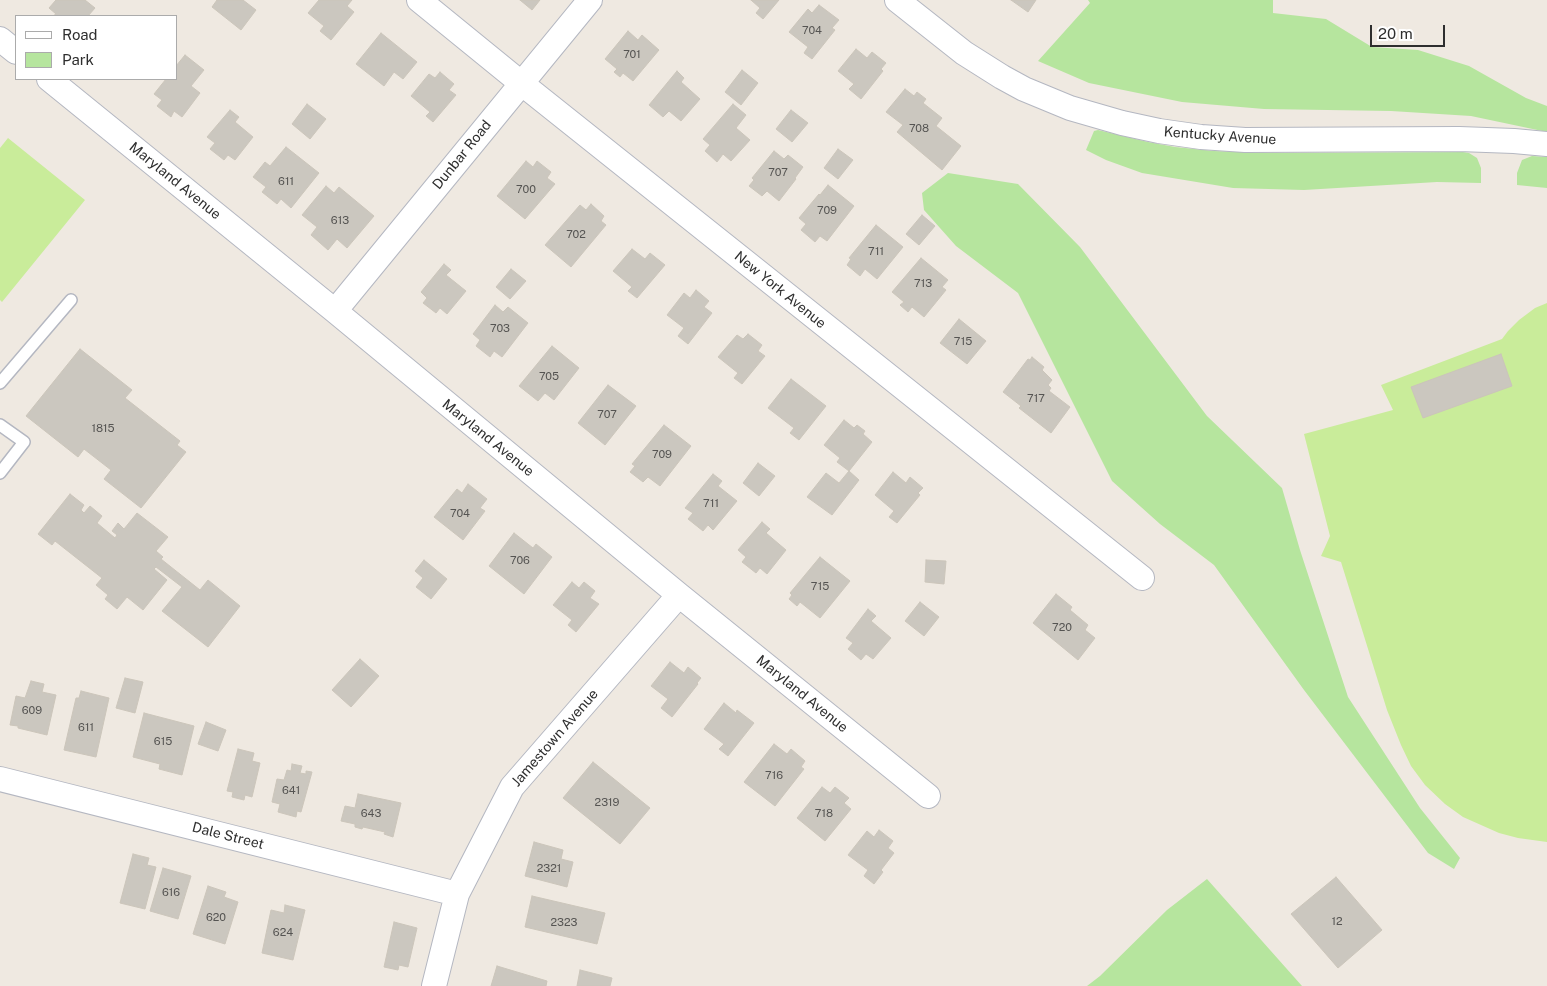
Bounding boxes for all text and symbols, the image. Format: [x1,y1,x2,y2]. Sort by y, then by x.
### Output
legend [15,15,178,80]
scale bar [1372,15,1447,47]
house number: 704 [802,24,822,38]
text: 20 m [1378,25,1413,42]
text: Road [62,26,98,43]
house number: 701 [623,48,641,62]
text: Park [62,51,94,68]
street label: Dunbar Road [429,117,495,193]
house number: 708 [909,122,929,136]
street label: Kentucky Avenue [1163,124,1277,148]
street label: Maryland Avenue [126,139,224,223]
house number: 707 [768,166,788,180]
house number: 611 [278,175,294,189]
house number: 700 [516,183,536,197]
house number: 709 [817,204,837,218]
house number: 613 [331,214,349,228]
house number: 702 [566,228,586,242]
house number: 711 [868,245,884,259]
street label: New York Avenue [731,248,829,332]
house number: 713 [914,277,932,291]
house number: 703 [490,322,510,336]
house number: 715 [954,335,972,349]
house number: 705 [539,370,559,384]
house number: 717 [1027,392,1045,406]
street label: Maryland Avenue [439,396,537,480]
house number: 707 [597,408,617,422]
house number: 1815 [91,422,115,436]
house number: 709 [652,448,672,462]
house number: 711 [703,497,719,511]
house number: 704 [450,507,470,521]
house number: 706 [510,554,530,568]
house number: 715 [811,580,829,594]
house number: 720 [1052,621,1072,635]
street label: Maryland Avenue [753,652,851,736]
street label: Jamestown Avenue [508,686,602,790]
house number: 609 [22,704,42,718]
house number: 611 [78,721,94,735]
house number: 615 [154,735,172,749]
house number: 716 [765,769,783,783]
house number: 641 [282,784,300,798]
house number: 2319 [595,796,619,810]
house number: 643 [361,807,381,821]
house number: 718 [815,807,833,821]
street label: Dale Street [190,819,266,853]
house number: 2321 [537,862,561,876]
house number: 616 [162,886,180,900]
house number: 620 [206,911,226,925]
house number: 12 [1331,915,1343,929]
house number: 2323 [551,916,577,930]
house number: 624 [273,926,293,940]

